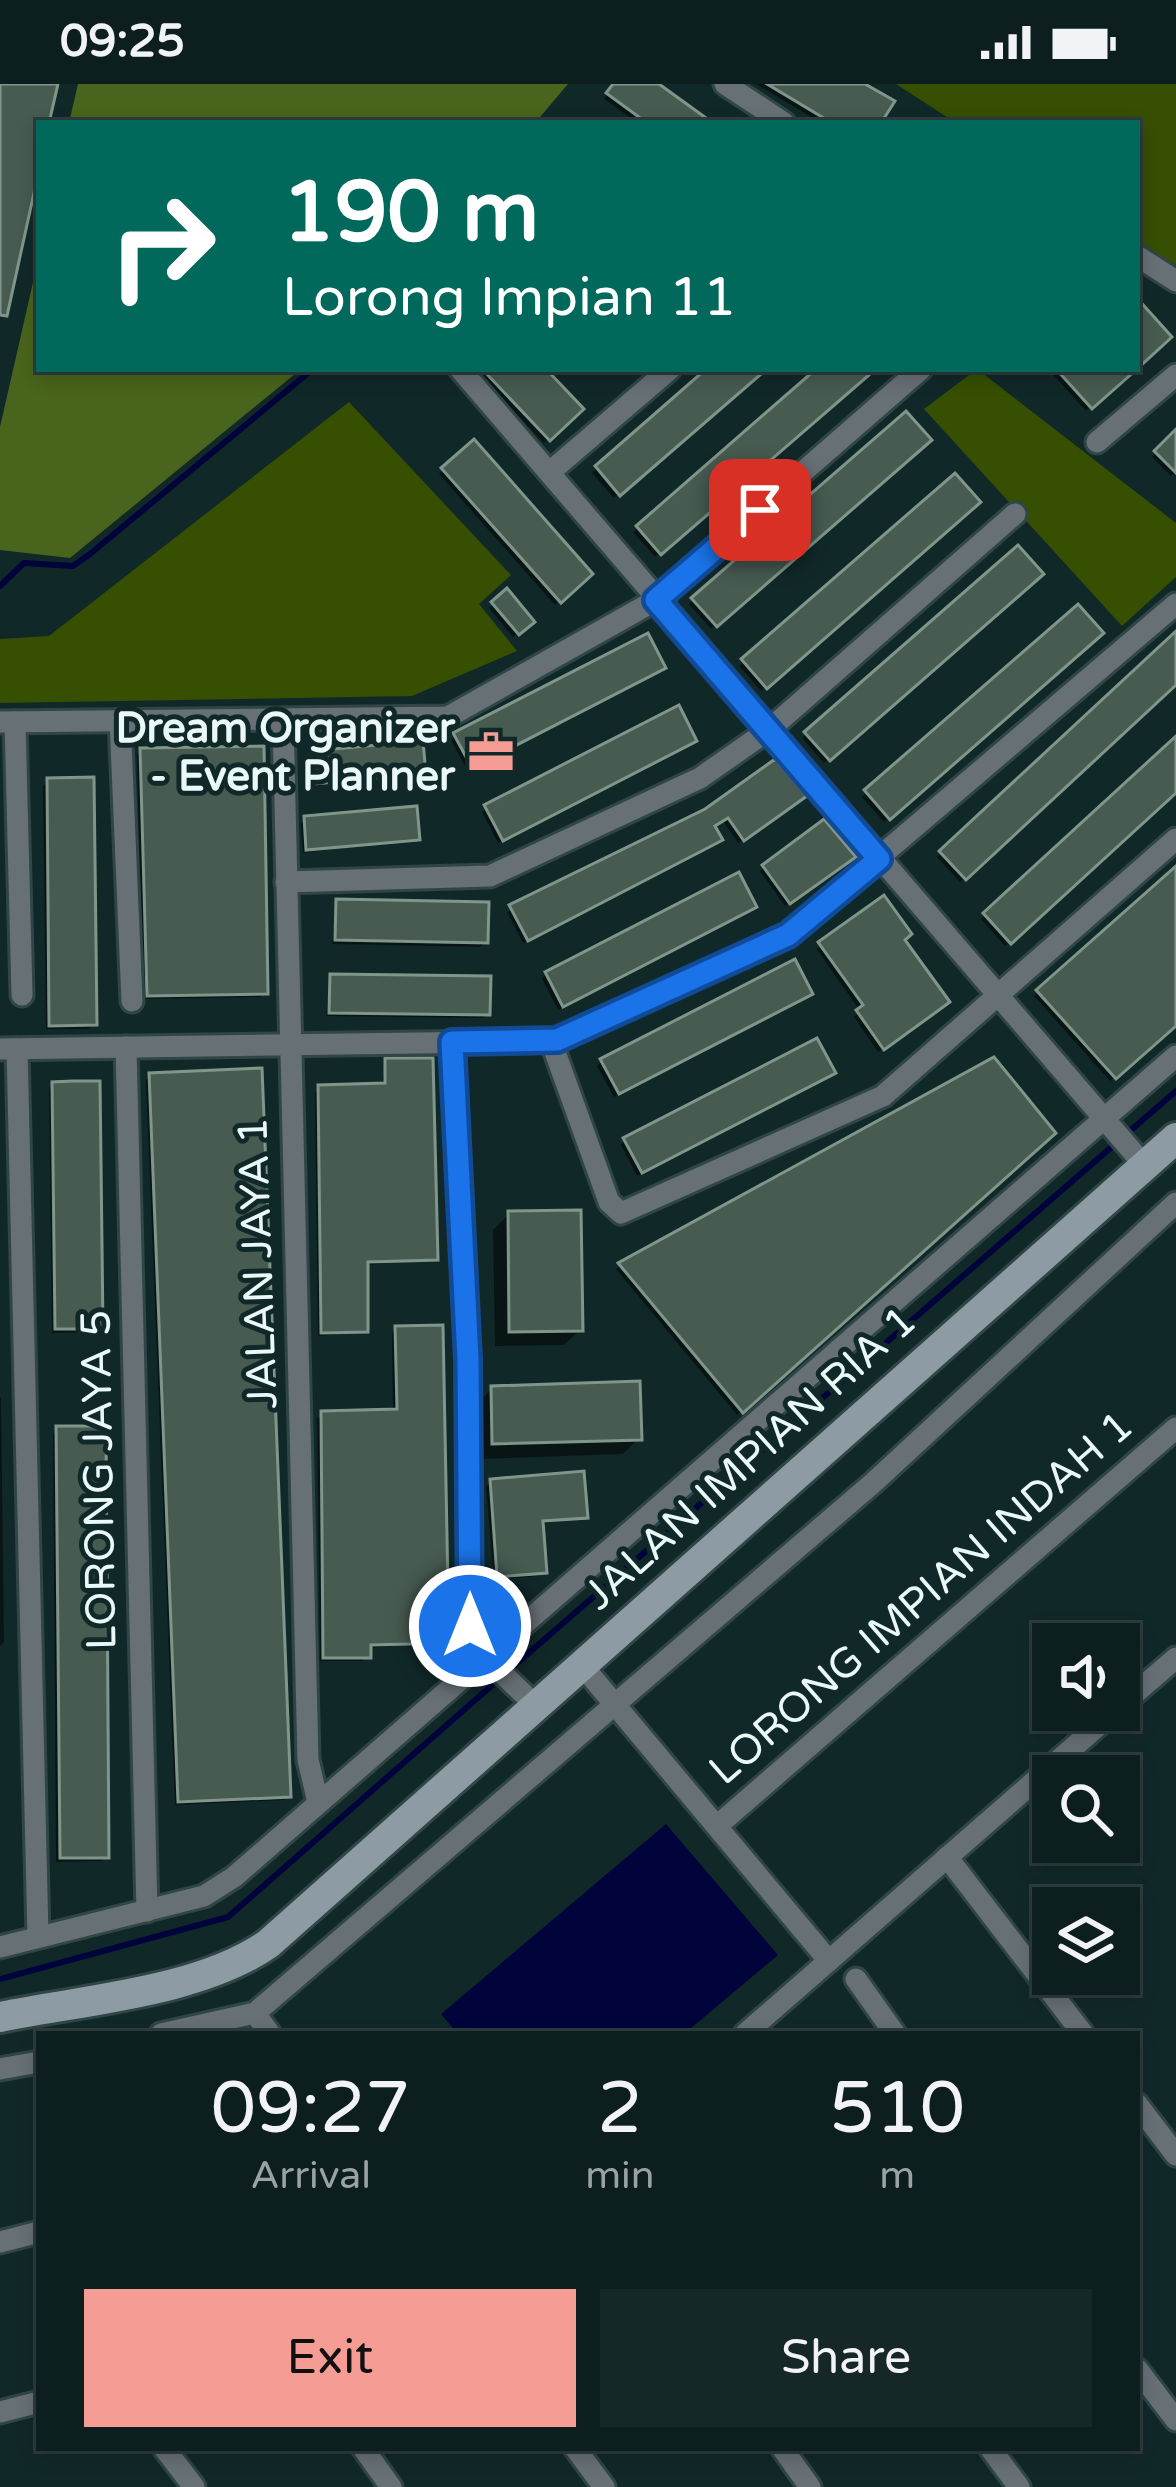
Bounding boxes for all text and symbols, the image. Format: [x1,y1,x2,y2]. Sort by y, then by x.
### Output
text: 09:25 [60,15,185,69]
text: 190 m [282,163,539,264]
icon: right [84,168,240,324]
text: Lorong Impian 11 [282,265,737,330]
pin [709,459,811,561]
icon: arrive [727,477,793,543]
place label: Dream Organizer - Event Planner [115,703,456,802]
office icon: Dream Organizer - Event Planner [466,727,516,777]
street label: JALAN JAYA 1 [227,1116,289,1410]
street label: JALAN IMPIAN RIA 1 [573,1295,927,1621]
street label: LORONG JAYA 5 [71,1310,127,1650]
street label: LORONG IMPIAN INDAH 1 [699,1400,1143,1796]
position arrow [407,1563,533,1689]
map controls [1032,1623,1140,1995]
button: sound [1032,1623,1140,1731]
button: search [1032,1755,1140,1863]
button: layers [1032,1887,1140,1995]
text: 09:27 [211,2066,410,2153]
text: 2 [597,2066,643,2153]
text: 510 [829,2066,965,2153]
text: Arrival [250,2152,371,2199]
text: min [585,2152,655,2199]
text: m [879,2152,915,2199]
button: Exit [84,2289,576,2427]
button: Share [600,2289,1092,2427]

